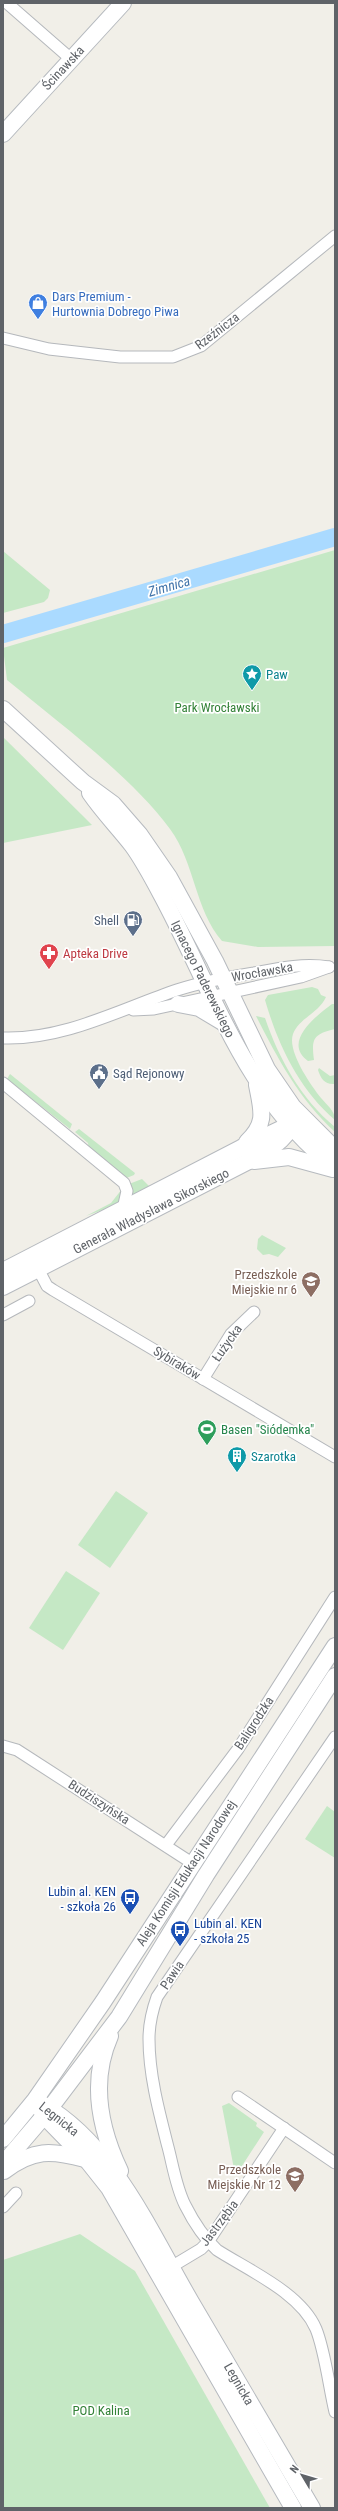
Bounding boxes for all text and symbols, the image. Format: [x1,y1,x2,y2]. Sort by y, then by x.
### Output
street label: Ścinawska [39,43,87,93]
place label: Dars Premium - Hurtownia Dobrego Piwa [52,289,179,319]
shop icon: Dars Premium - Hurtownia Dobrego Piwa [27,292,49,320]
street label: Rzeźnicza [192,310,242,352]
water label: Zimnica [145,572,192,600]
place icon: Paw [241,663,263,691]
place label: Paw [266,667,288,682]
park label: Park Wrocławski [174,700,260,715]
fuel station icon: Shell [122,909,144,937]
place label: Shell [94,913,119,928]
street label: Ignacego Paderewskiego [168,918,238,1040]
pharmacy icon: Apteka Drive [38,942,60,970]
place label: Apteka Drive [63,946,128,961]
street label: Wrocławska [230,959,294,985]
public building icon: Sąd Rejonowy [88,1062,110,1090]
place label: Sąd Rejonowy [113,1066,185,1081]
street label: Generała Władysława Sikorskiego [71,1165,231,1257]
place label: Przedszkole Miejskie nr 6 [232,1267,297,1297]
school or university icon: Przedszkole Miejskie nr 6 [300,1270,322,1298]
street label: Łużycka [209,1322,245,1364]
street label: Sybiraków [151,1343,204,1383]
sports icon: Basen "Siódemka" [196,1418,218,1446]
place label: Basen "Siódemka" [221,1422,314,1437]
building icon: Szarotka [226,1445,248,1473]
place label: Szarotka [251,1449,296,1464]
street label: Baligrodzka [231,1694,277,1752]
street label: Budziszyńska [66,1777,132,1827]
street label: Aleja Komisji Edukacji Narodowej [133,1797,239,1949]
place label: Lubin al. KEN - szkoła 26 [48,1884,116,1914]
bus stop icon: Lubin al. KEN - szkoła 26 [119,1887,141,1915]
place label: Lubin al. KEN - szkoła 25 [194,1916,262,1946]
bus stop icon: Lubin al. KEN - szkoła 25 [169,1919,191,1947]
street label: Pawia [157,1958,187,1992]
street label: Legnicka [36,2099,82,2139]
place label: Przedszkole Miejskie Nr 12 [208,2162,281,2192]
school or university icon: Przedszkole Miejskie Nr 12 [284,2165,306,2193]
street label: Jastrzębia [197,2197,241,2249]
street label: Legnicka [221,2360,257,2408]
park label: POD Kalina [72,2403,130,2418]
north arrow [282,2455,322,2495]
text: N [287,2462,302,2476]

